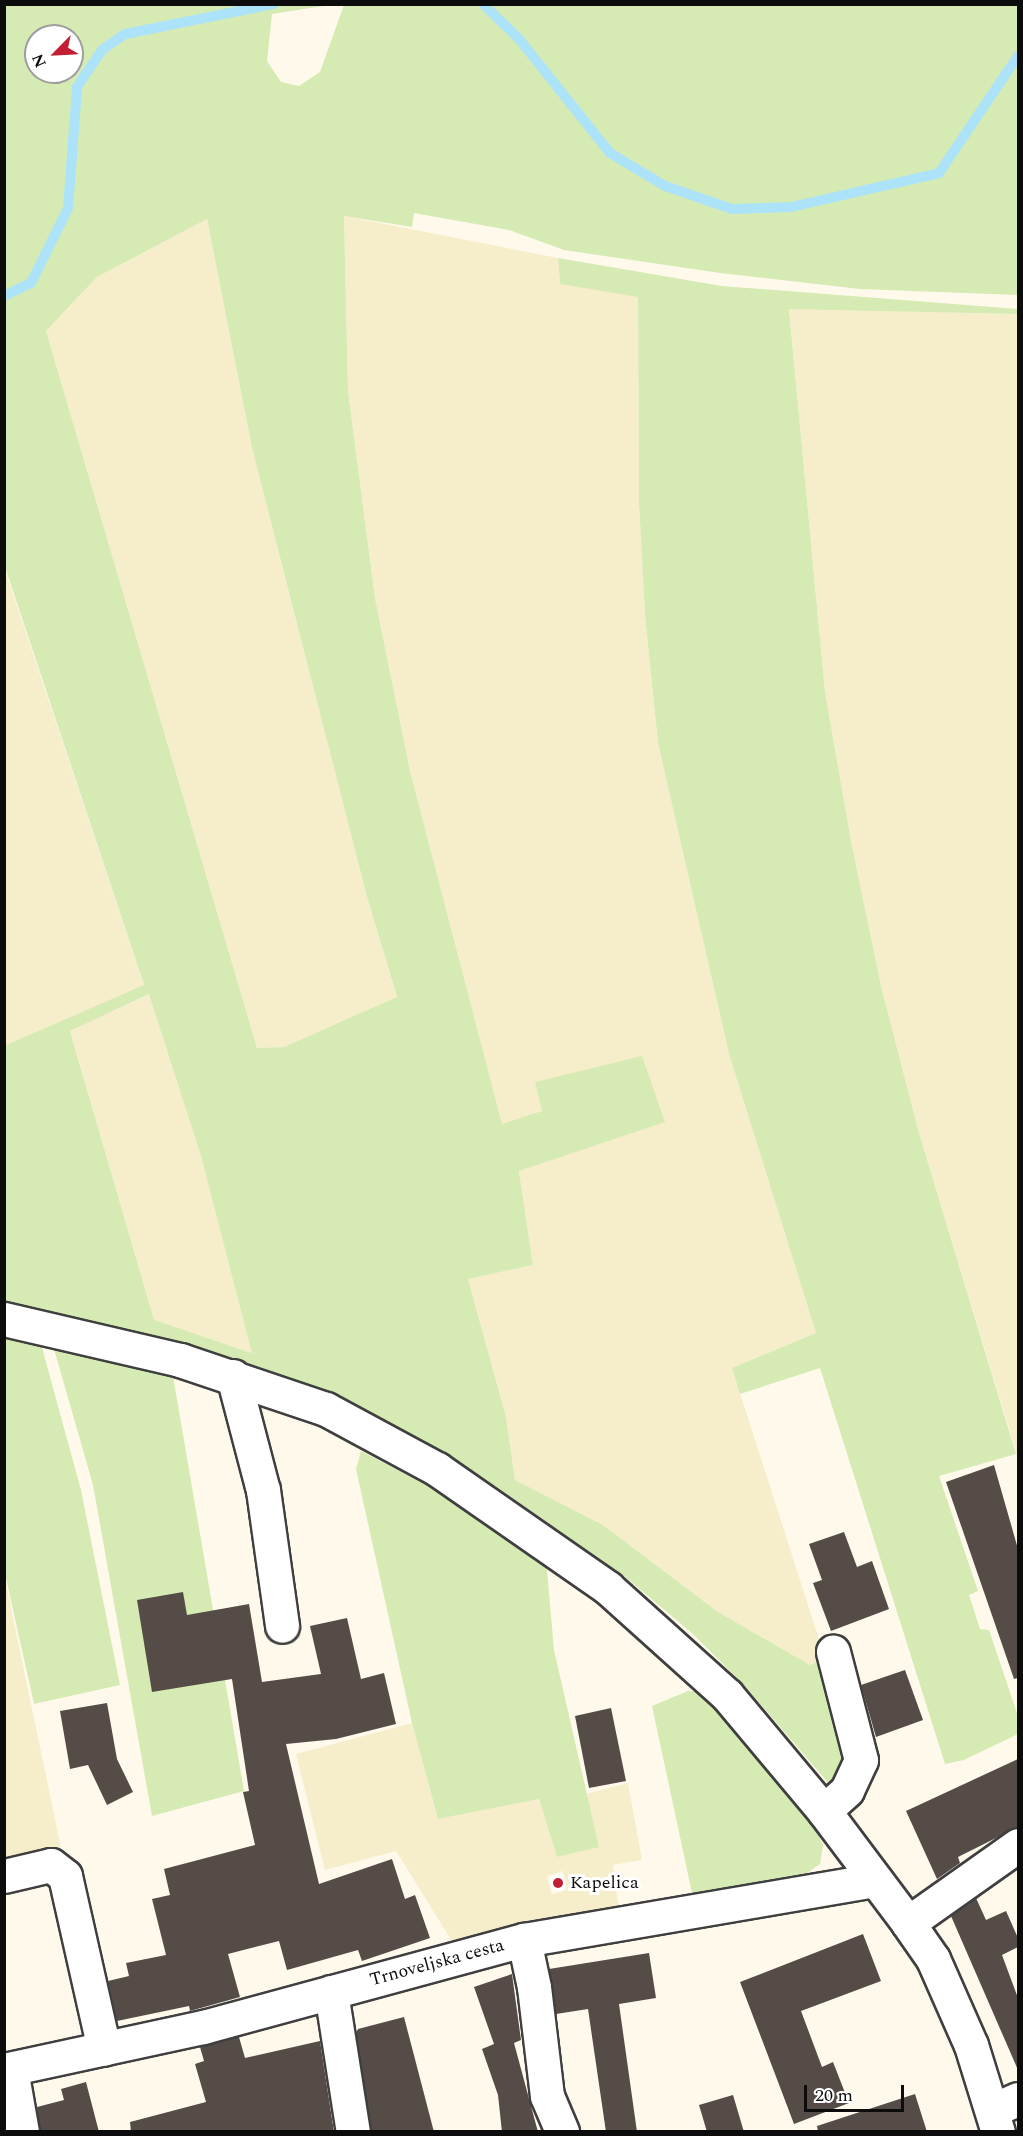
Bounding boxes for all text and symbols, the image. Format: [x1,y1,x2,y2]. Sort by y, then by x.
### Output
north arrow [24,24,84,84]
text: N [26,50,53,71]
place label: Kapelica [570,1872,639,1894]
marker: Kapelica [551,1876,565,1890]
street label: Trnoveljska cesta [367,1935,507,1991]
scale bar [807,2073,908,2111]
text: 20 m [815,2082,853,2109]

